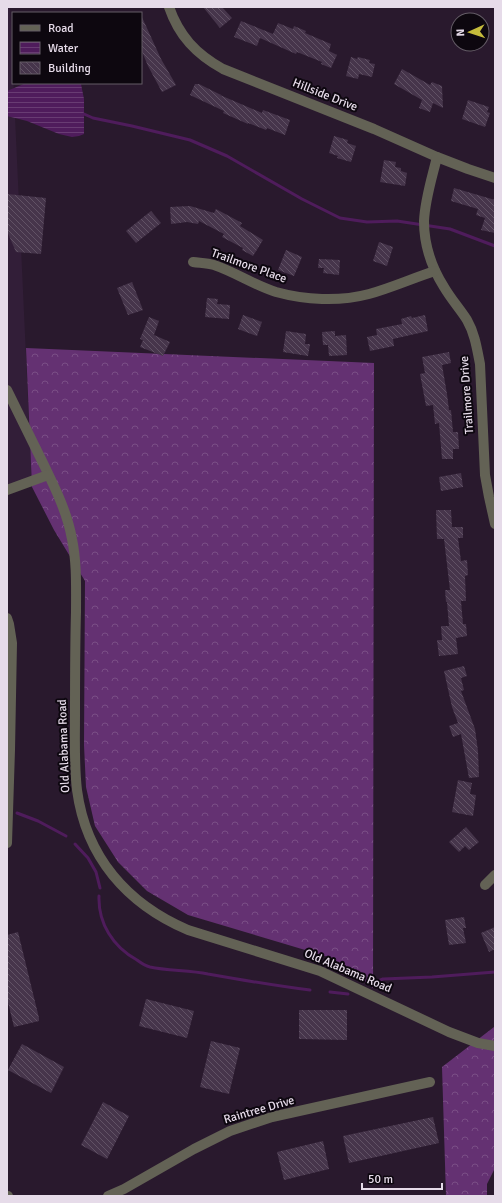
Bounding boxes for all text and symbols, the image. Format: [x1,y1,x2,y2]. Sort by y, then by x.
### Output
legend [12,12,142,84]
north arrow [450,12,490,52]
text: Road [48,21,74,36]
text: N [454,28,467,37]
text: Water [48,41,79,56]
text: Building [48,61,91,76]
street label: Hillside Drive [290,75,360,115]
street label: Trailmore Place [209,245,289,287]
street label: Trailmore Drive [457,356,477,434]
street label: Old Alabama Road [55,699,73,793]
street label: Old Alabama Road [302,946,394,996]
street label: Raintree Drive [222,1093,296,1127]
scale bar [362,1165,442,1191]
text: 50 m [368,1172,393,1187]

